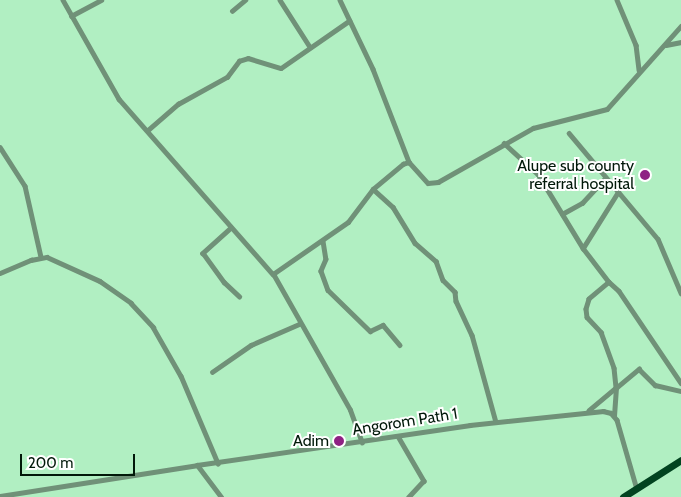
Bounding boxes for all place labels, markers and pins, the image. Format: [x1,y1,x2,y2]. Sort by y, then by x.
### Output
place label: Alupe sub county referral hospital [517,156,634,194]
marker: Alupe sub county referral hospital [638,168,652,182]
place label: Adim [293,431,329,451]
marker: Adim [333,435,345,447]

